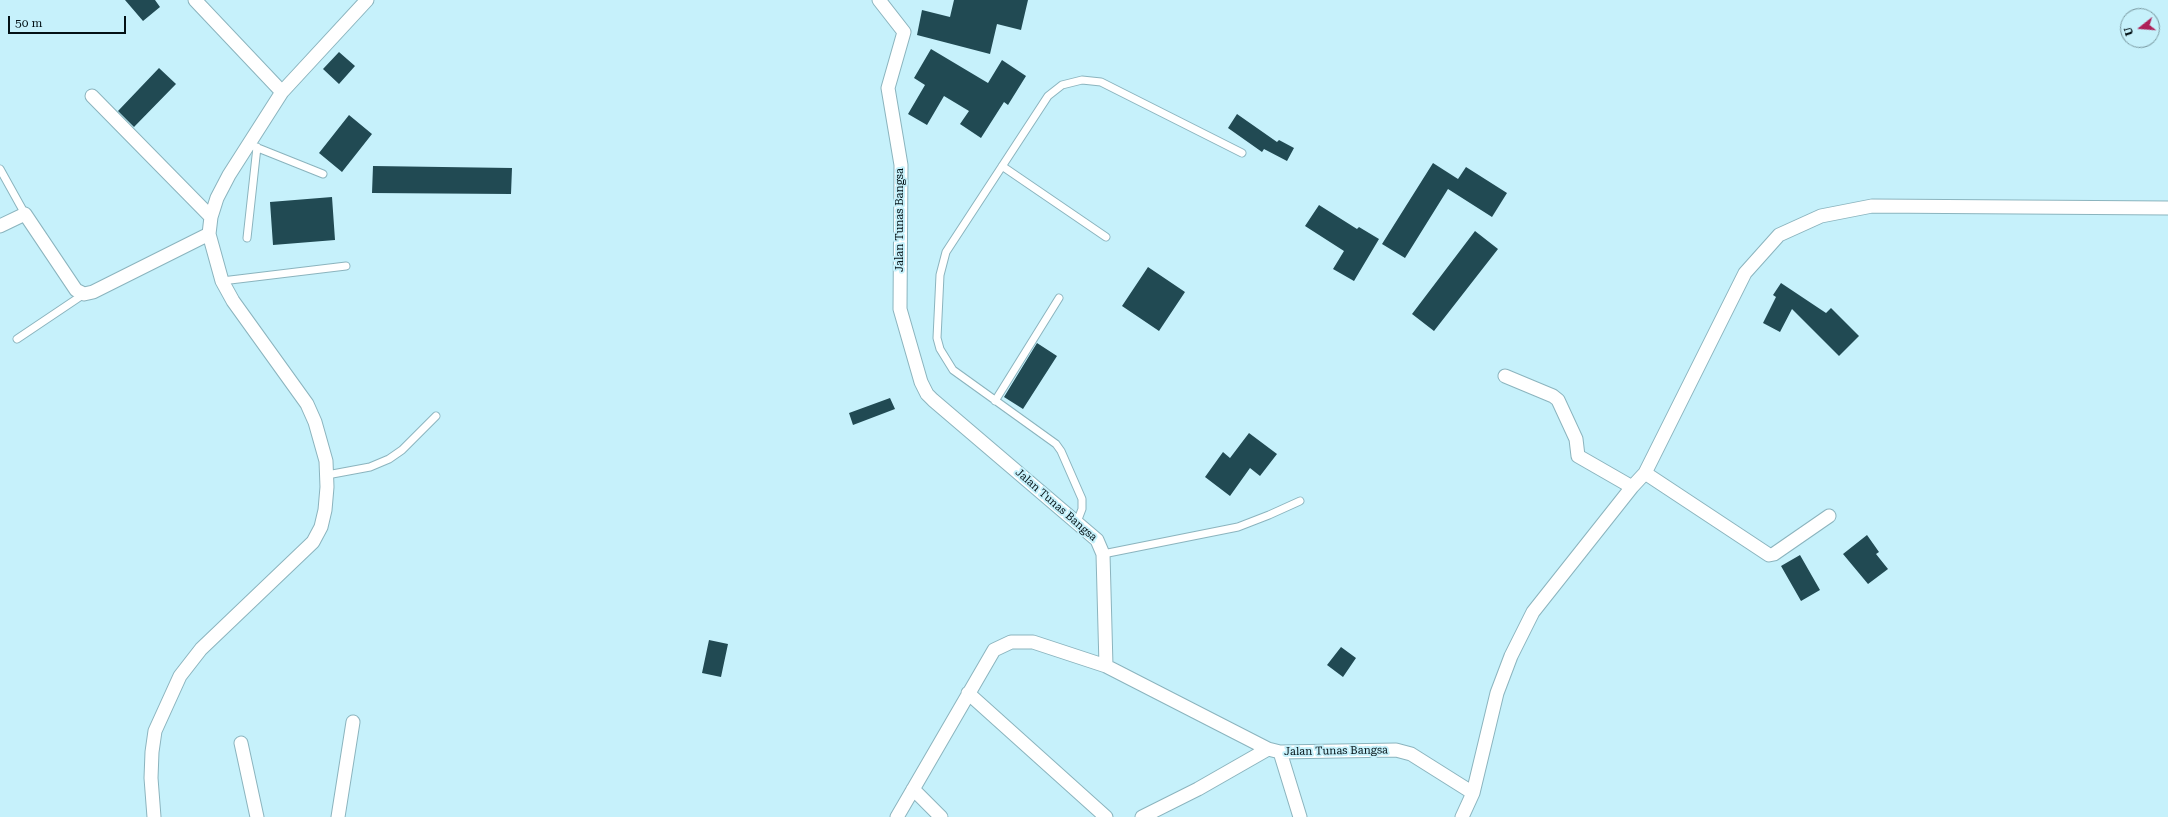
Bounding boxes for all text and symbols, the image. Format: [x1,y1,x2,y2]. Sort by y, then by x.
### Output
scale bar [10,8,128,34]
north arrow [2120,8,2160,48]
text: 50 m [15,16,42,30]
text: U [2122,25,2136,37]
street label: Jalan Tunas Bangsa [893,168,907,272]
street label: Jalan Tunas Bangsa [1012,466,1100,544]
street label: Jalan Tunas Bangsa [1284,743,1388,759]

